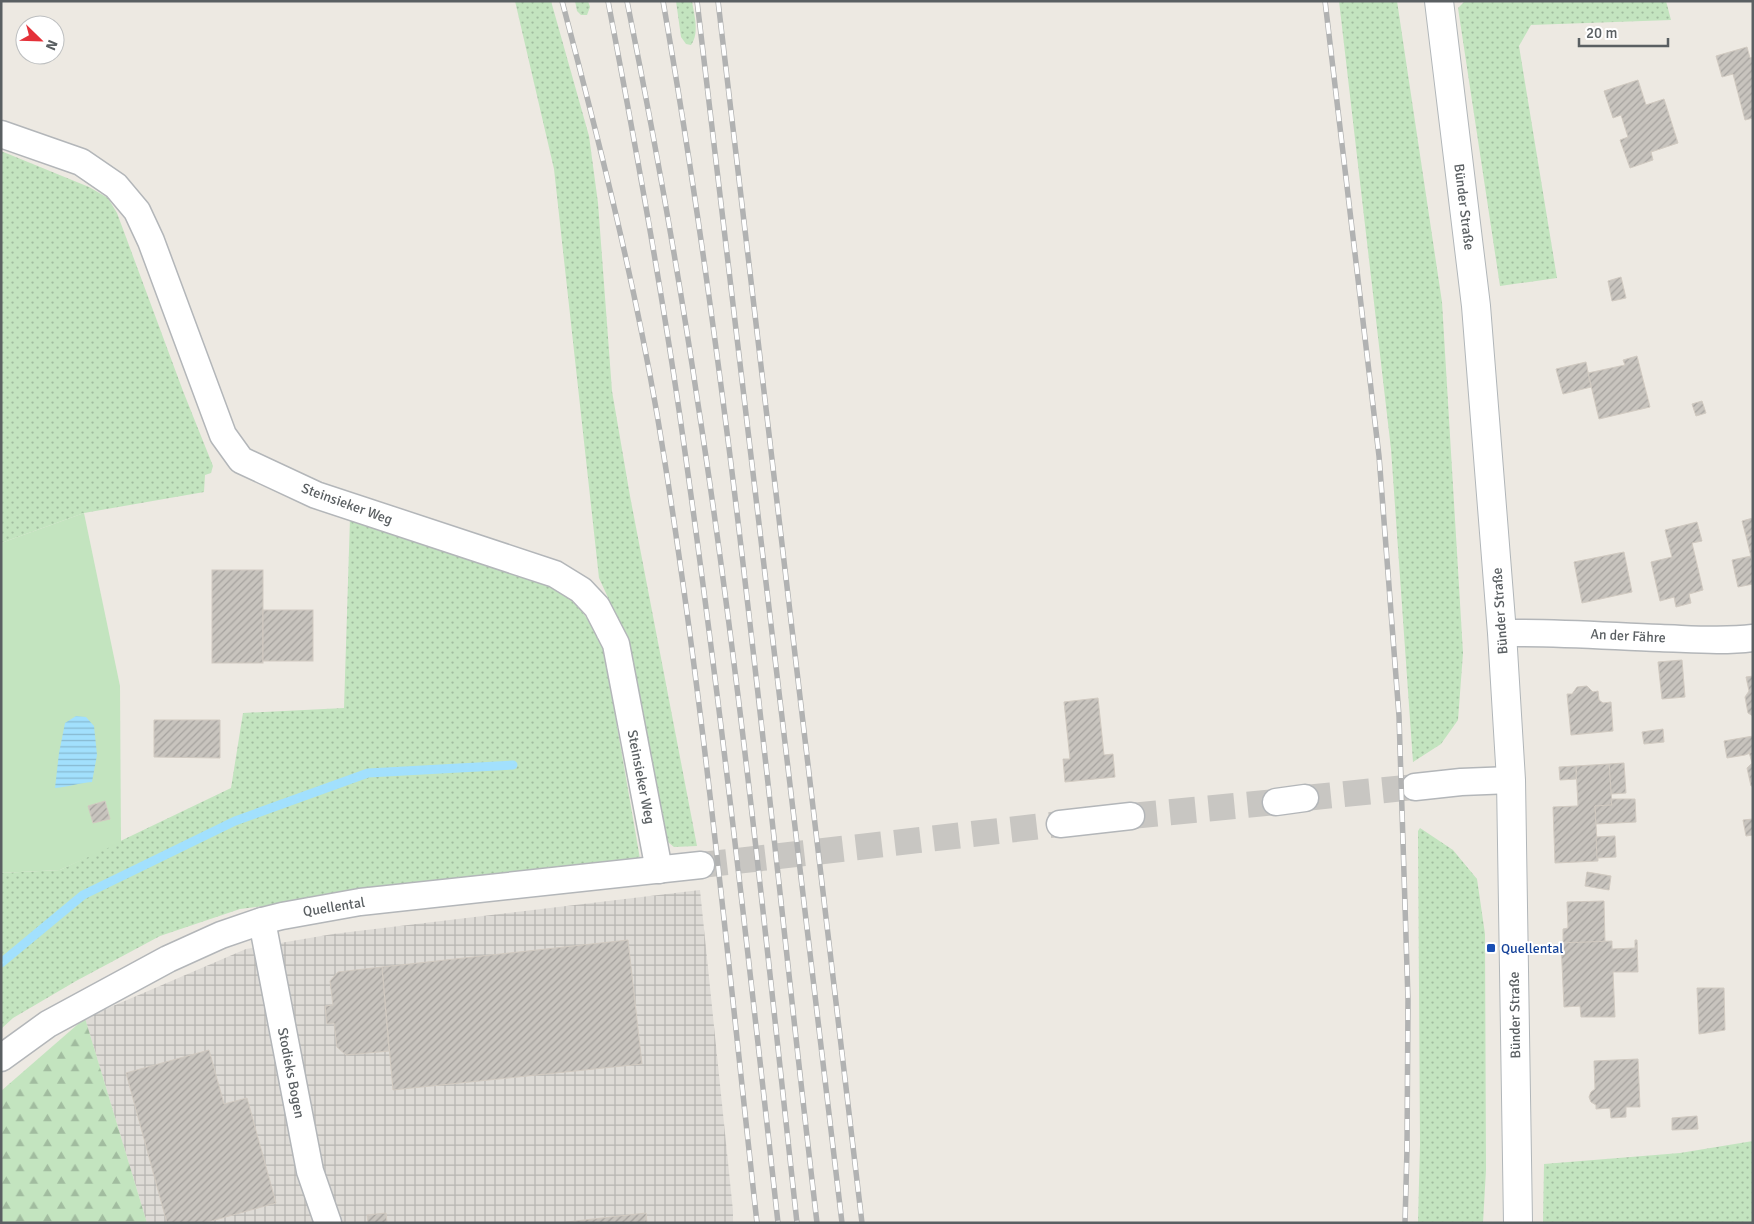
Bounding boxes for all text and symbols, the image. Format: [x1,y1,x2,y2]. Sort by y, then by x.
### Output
north arrow [15,15,65,65]
scale bar [1579,15,1668,47]
text: 20 m [1586,24,1617,42]
text: N [42,37,61,53]
street label: Bünder Straße [1450,163,1478,251]
street label: Steinsieker Weg [299,480,395,528]
street label: Bünder Straße [1488,567,1512,655]
street label: An der Fähre [1590,626,1666,646]
street label: Steinsieker Weg [624,728,658,826]
street label: Quellental [302,894,366,920]
place label: Quellental [1501,940,1563,957]
marker: Quellental [1485,942,1497,954]
street label: Bünder Straße [1506,971,1524,1059]
street label: Stodieks Bogen [274,1026,308,1120]

